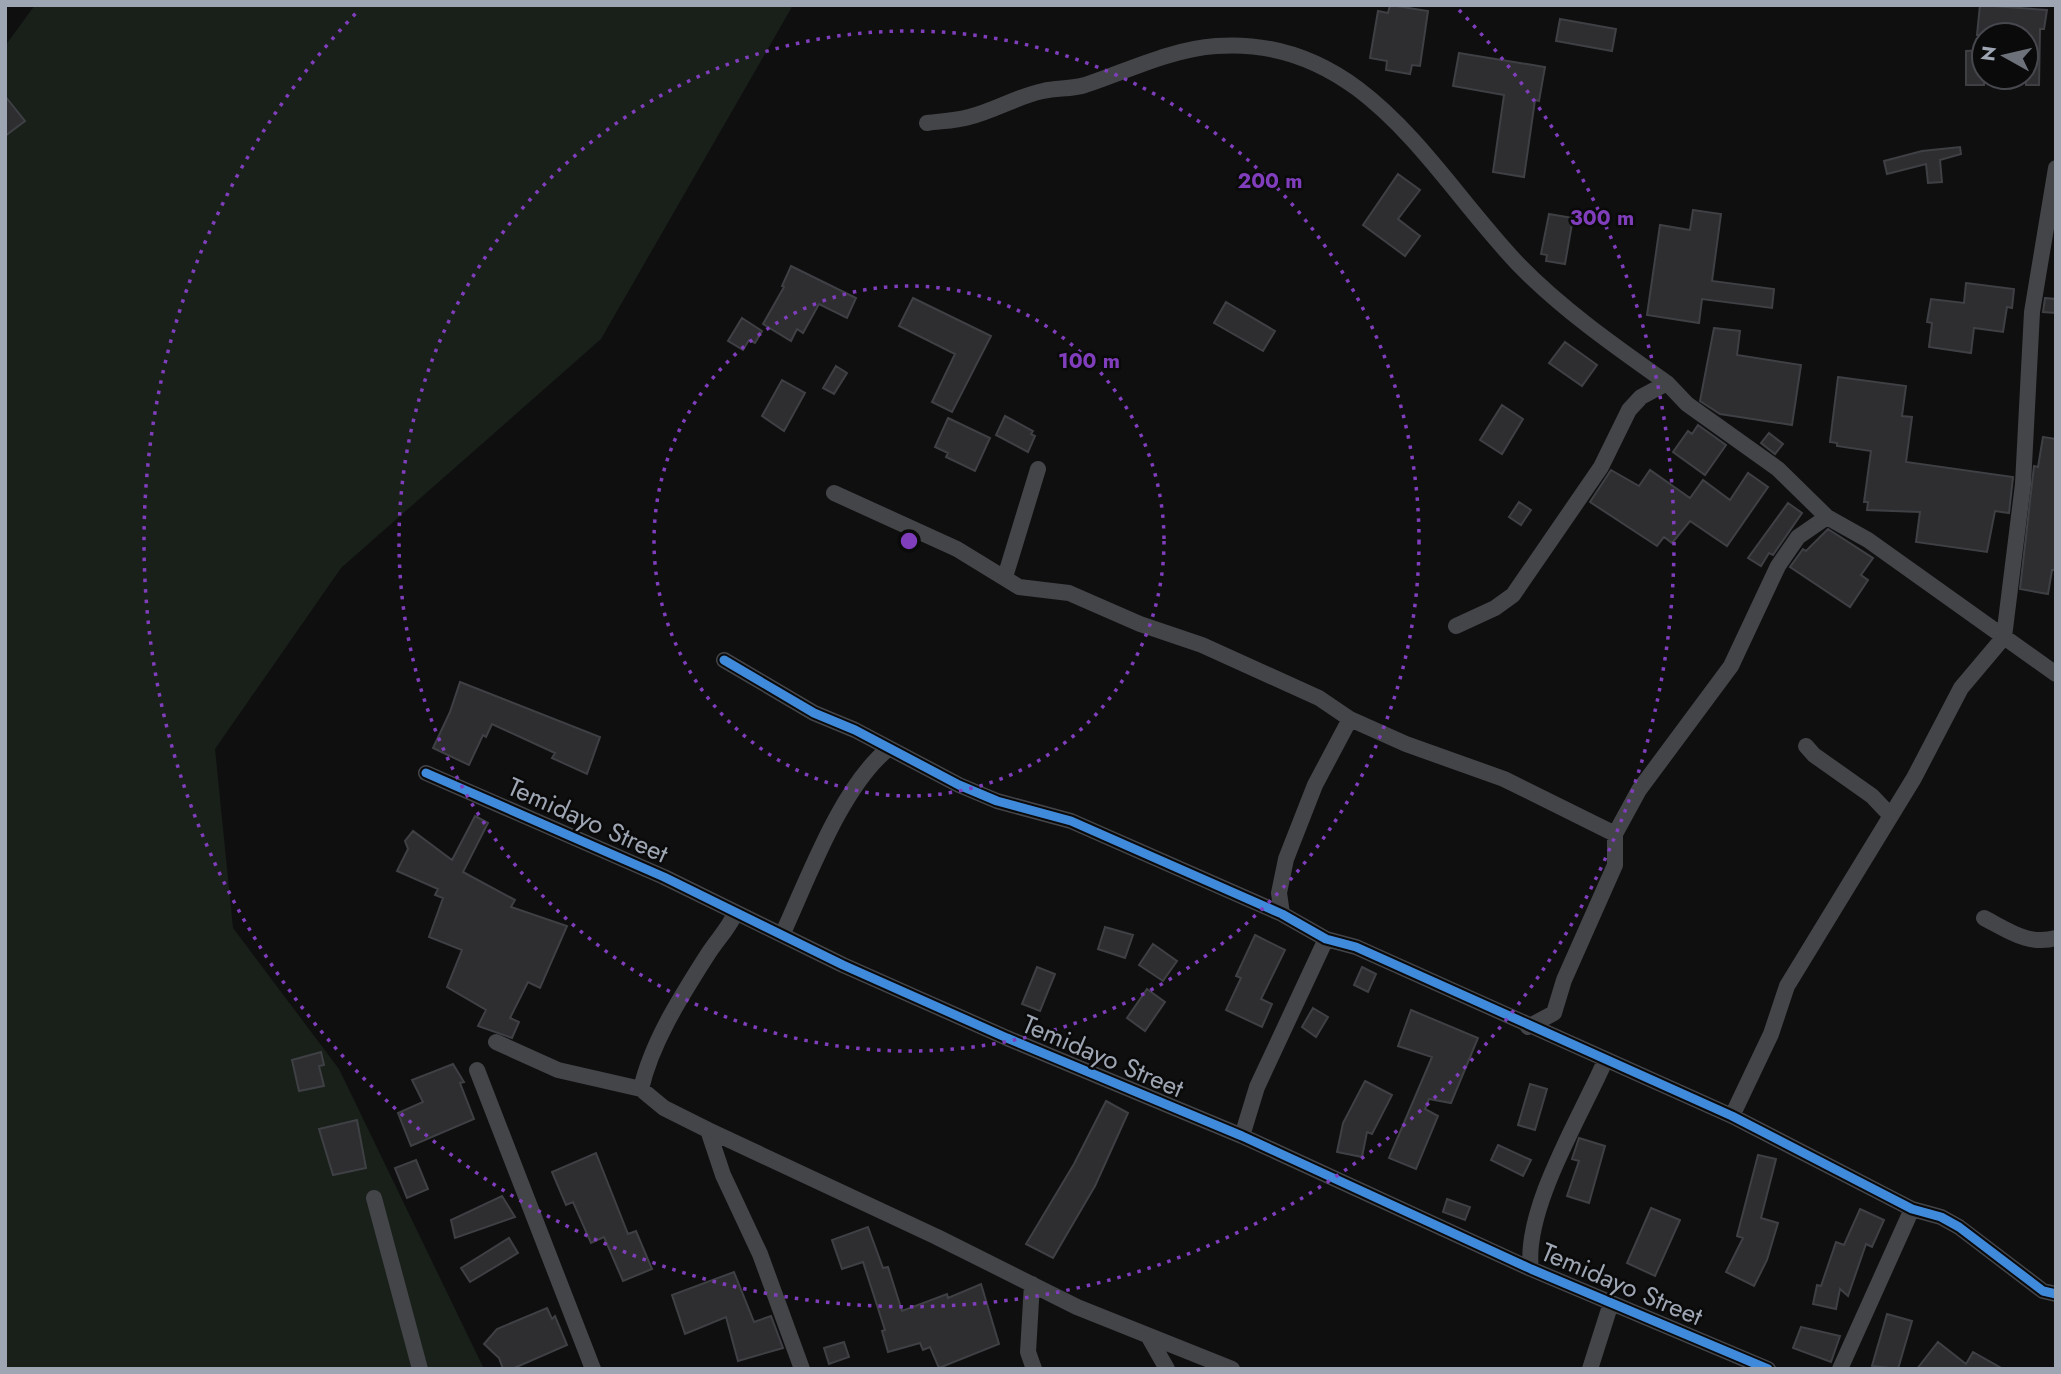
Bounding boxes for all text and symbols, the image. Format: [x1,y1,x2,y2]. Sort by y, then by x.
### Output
north arrow [1970,21,2040,91]
text: N [1974,44,2003,63]
text: 200 m [1237,166,1303,196]
text: 300 m [1570,203,1634,233]
text: 100 m [1058,346,1120,376]
centre of rings [897,529,921,553]
street label: Temidayo Street [502,768,675,873]
street label: Temidayo Street [1016,1005,1190,1107]
street label: Temidayo Street [1535,1233,1709,1335]

